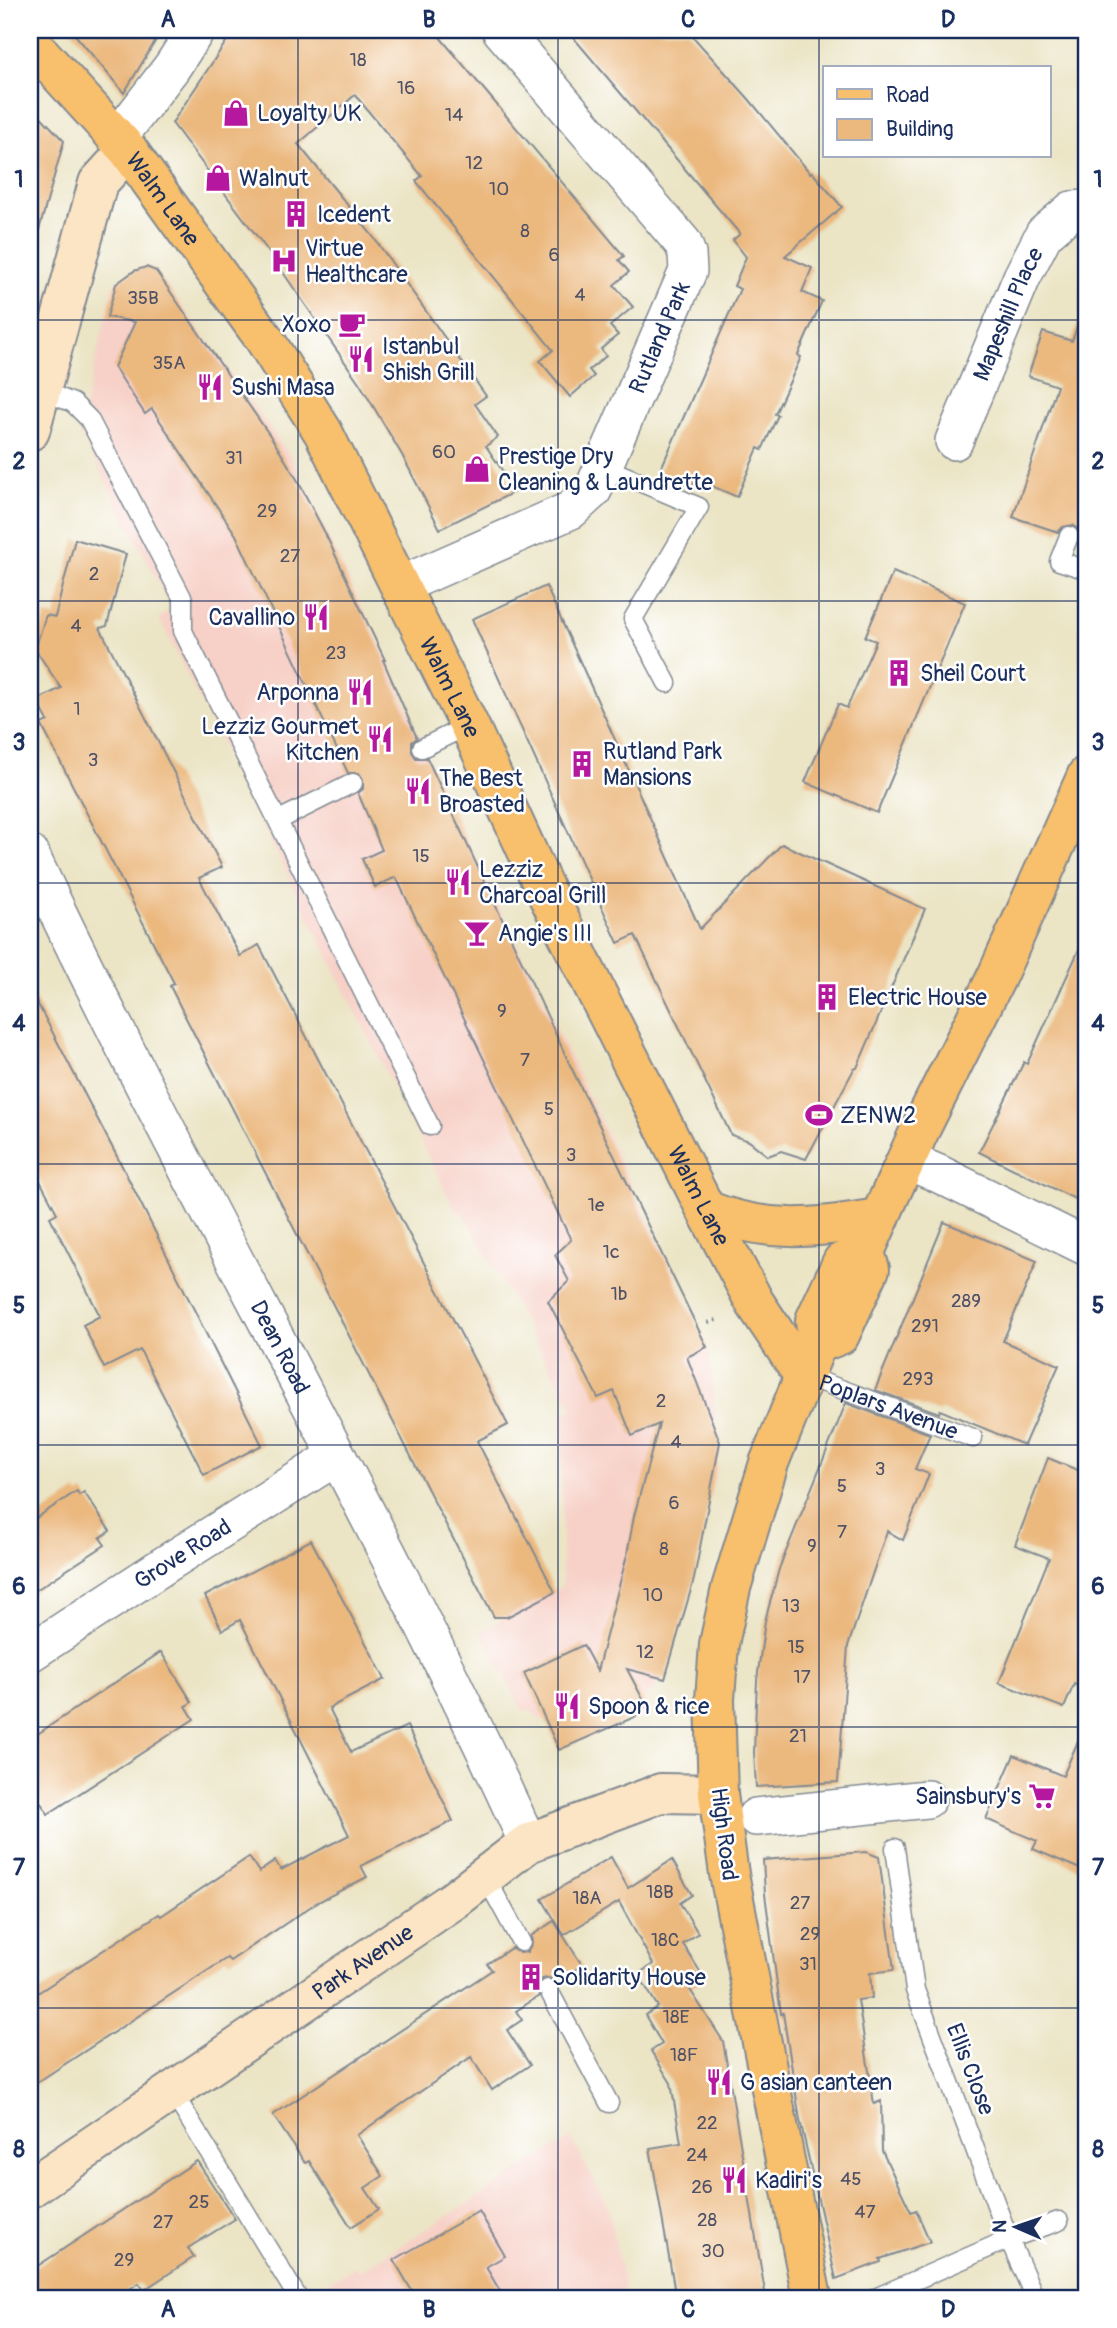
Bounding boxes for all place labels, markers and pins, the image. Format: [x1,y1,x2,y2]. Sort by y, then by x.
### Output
shop icon: Loyalty UK [221,98,251,128]
place label: Loyalty UK [257,99,362,128]
shop icon: Walnut [203,163,233,193]
place label: Walnut [239,164,309,193]
building icon: Icedent [281,199,311,229]
place label: Icedent [317,200,392,229]
place label: Virtue Healthcare [305,234,408,289]
hospital icon: Virtue Healthcare [269,246,299,276]
cafe icon: Xoxo [337,309,367,339]
place label: Xoxo [282,310,331,339]
place label: Istanbul Shish Grill [382,332,475,387]
restaurant icon: Istanbul Shish Grill [346,344,376,374]
restaurant icon: Sushi Masa [195,372,225,402]
place label: Sushi Masa [231,373,335,402]
place label: Prestige Dry Cleaning & Laundrette [498,442,714,497]
shop icon: Prestige Dry Cleaning & Laundrette [462,454,492,484]
restaurant icon: Cavallino [301,602,331,632]
place label: Cavallino [208,603,295,632]
building icon: Sheil Court [884,658,914,688]
place label: Sheil Court [920,659,1026,688]
restaurant icon: Arponna [345,677,375,707]
place label: Arponna [256,678,339,707]
place label: Lezziz Gourmet Kitchen [201,712,360,767]
restaurant icon: Lezziz Gourmet Kitchen [365,724,395,754]
place label: Rutland Park Mansions [603,737,723,792]
building icon: Rutland Park Mansions [567,749,597,779]
place label: The Best Broasted [439,764,525,819]
restaurant icon: The Best Broasted [403,776,433,806]
place label: Lezziz Charcoal Grill [479,855,607,910]
restaurant icon: Lezziz Charcoal Grill [443,867,473,897]
bar icon: Angie's III [462,918,492,948]
place label: Angie's III [498,919,592,948]
building icon: Electric House [812,982,842,1012]
place label: Electric House [848,983,987,1012]
sports icon: ZENW2 [804,1100,834,1130]
place label: ZENW2 [840,1101,916,1130]
restaurant icon: Spoon & rice [552,1691,582,1721]
place label: Spoon & rice [588,1692,710,1721]
supermarket icon: Sainsbury's [1027,1781,1057,1811]
place label: Sainsbury's [915,1782,1021,1811]
building icon: Solidarity House [516,1962,546,1992]
place label: Solidarity House [552,1963,706,1992]
restaurant icon: G asian canteen [704,2067,734,2097]
place label: G asian canteen [740,2068,892,2097]
restaurant icon: Kadiri's [719,2165,749,2195]
place label: Kadiri's [755,2166,822,2195]

